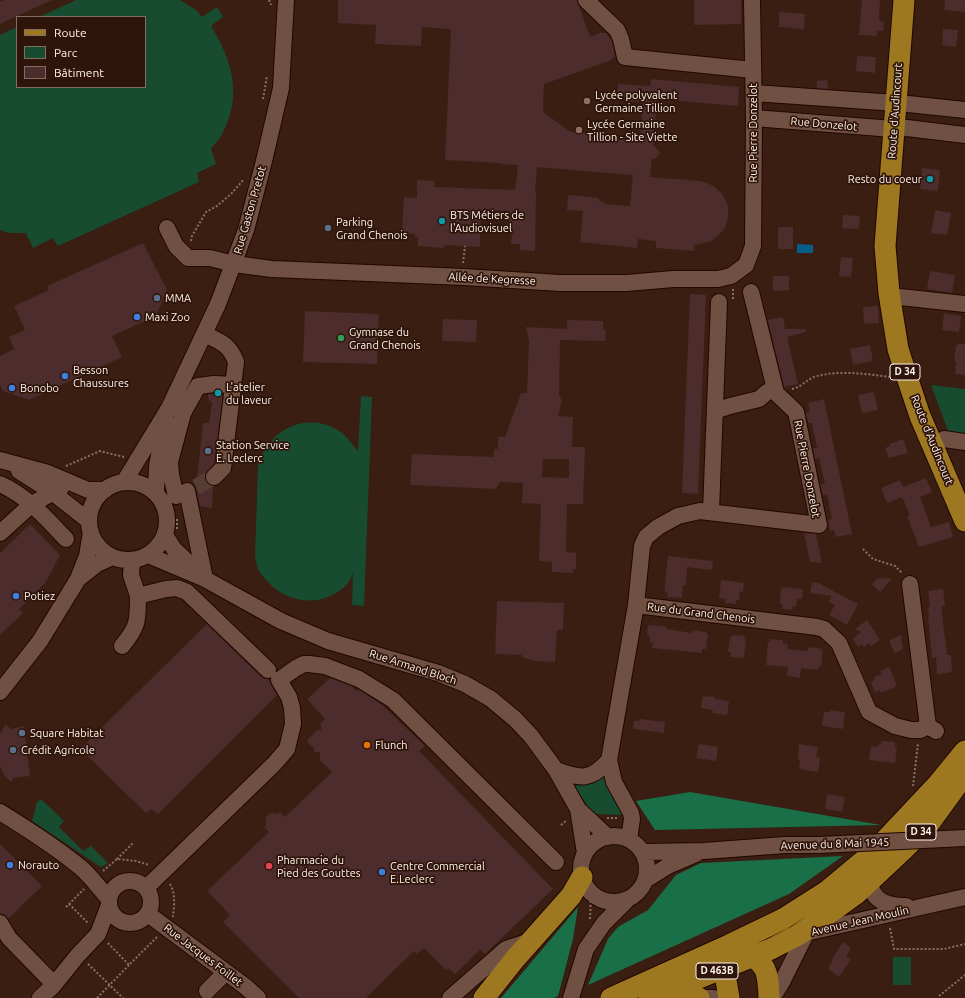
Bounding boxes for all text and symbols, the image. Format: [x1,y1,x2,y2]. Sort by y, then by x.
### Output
legend [16,16,146,88]
text: Route [54,26,87,39]
text: Parc [54,46,77,59]
street label: Route d'Audincourt [885,63,905,159]
text: Bâtiment [54,66,104,79]
street label: Rue Pierre Donzelot [746,83,760,183]
place label: Lycée polyvalent Germaine Tillion [595,88,677,114]
marker: Lycée polyvalent Germaine Tillion [582,96,592,106]
street label: Rue Donzelot [790,115,858,133]
place label: Lycée Germaine Tillion - Site Viette [587,117,678,143]
marker: Lycée Germaine Tillion - Site Viette [574,125,584,135]
street label: Rue Gaston Pretot [231,165,269,255]
place label: Resto du coeur [848,172,922,186]
marker: Resto du coeur [925,174,935,184]
place label: BTS Métiers de l'Audiovisuel [450,208,524,234]
place label: Parking Grand Chenois [336,215,408,241]
marker: BTS Métiers de l'Audiovisuel [437,216,447,226]
marker: Parking Grand Chenois [323,223,333,233]
street label: Allée de Kegresse [448,270,536,288]
place label: MMA [165,291,191,305]
marker: MMA [152,293,162,303]
place label: Maxi Zoo [145,310,190,324]
marker: Maxi Zoo [132,312,142,322]
place label: Gymnase du Grand Chenois [349,325,421,351]
marker: Gymnase du Grand Chenois [336,333,346,343]
place label: Besson Chaussures [73,363,129,389]
road number: D 34 [890,364,920,380]
marker: Besson Chaussures [60,371,70,381]
place label: L'atelier du laveur [226,380,272,406]
place label: Bonobo [20,381,59,395]
marker: Bonobo [7,383,17,393]
marker: L'atelier du laveur [213,388,223,398]
street label: Route d'Audincourt [908,393,956,487]
street label: Rue Pierre Donzelot [791,419,823,519]
place label: Station Service E. Leclerc [216,438,289,464]
marker: Station Service E. Leclerc [203,446,213,456]
place label: Potiez [24,589,55,603]
marker: Potiez [11,591,21,601]
street label: Rue du Grand Chenois [646,600,756,626]
street label: Rue Armand Bloch [368,647,458,687]
place label: Square Habitat [30,726,104,740]
marker: Square Habitat [17,728,27,738]
place label: Flunch [375,738,408,752]
marker: Flunch [362,740,372,750]
place label: Crédit Agricole [21,743,95,757]
marker: Crédit Agricole [8,745,18,755]
road number: D 34 [906,824,936,840]
street label: Avenue du 8 Mai 1945 [780,836,890,852]
place label: Pharmacie du Pied des Gouttes [277,853,361,879]
place label: Norauto [18,858,59,872]
place label: Centre Commercial E.Leclerc [390,859,485,885]
marker: Norauto [5,860,15,870]
marker: Pharmacie du Pied des Gouttes [264,861,274,871]
marker: Centre Commercial E.Leclerc [377,867,387,877]
street label: Avenue Jean Moulin [810,903,910,939]
street label: Rue Jacques Foillet [161,921,245,989]
road number: D 463B [696,963,738,979]

